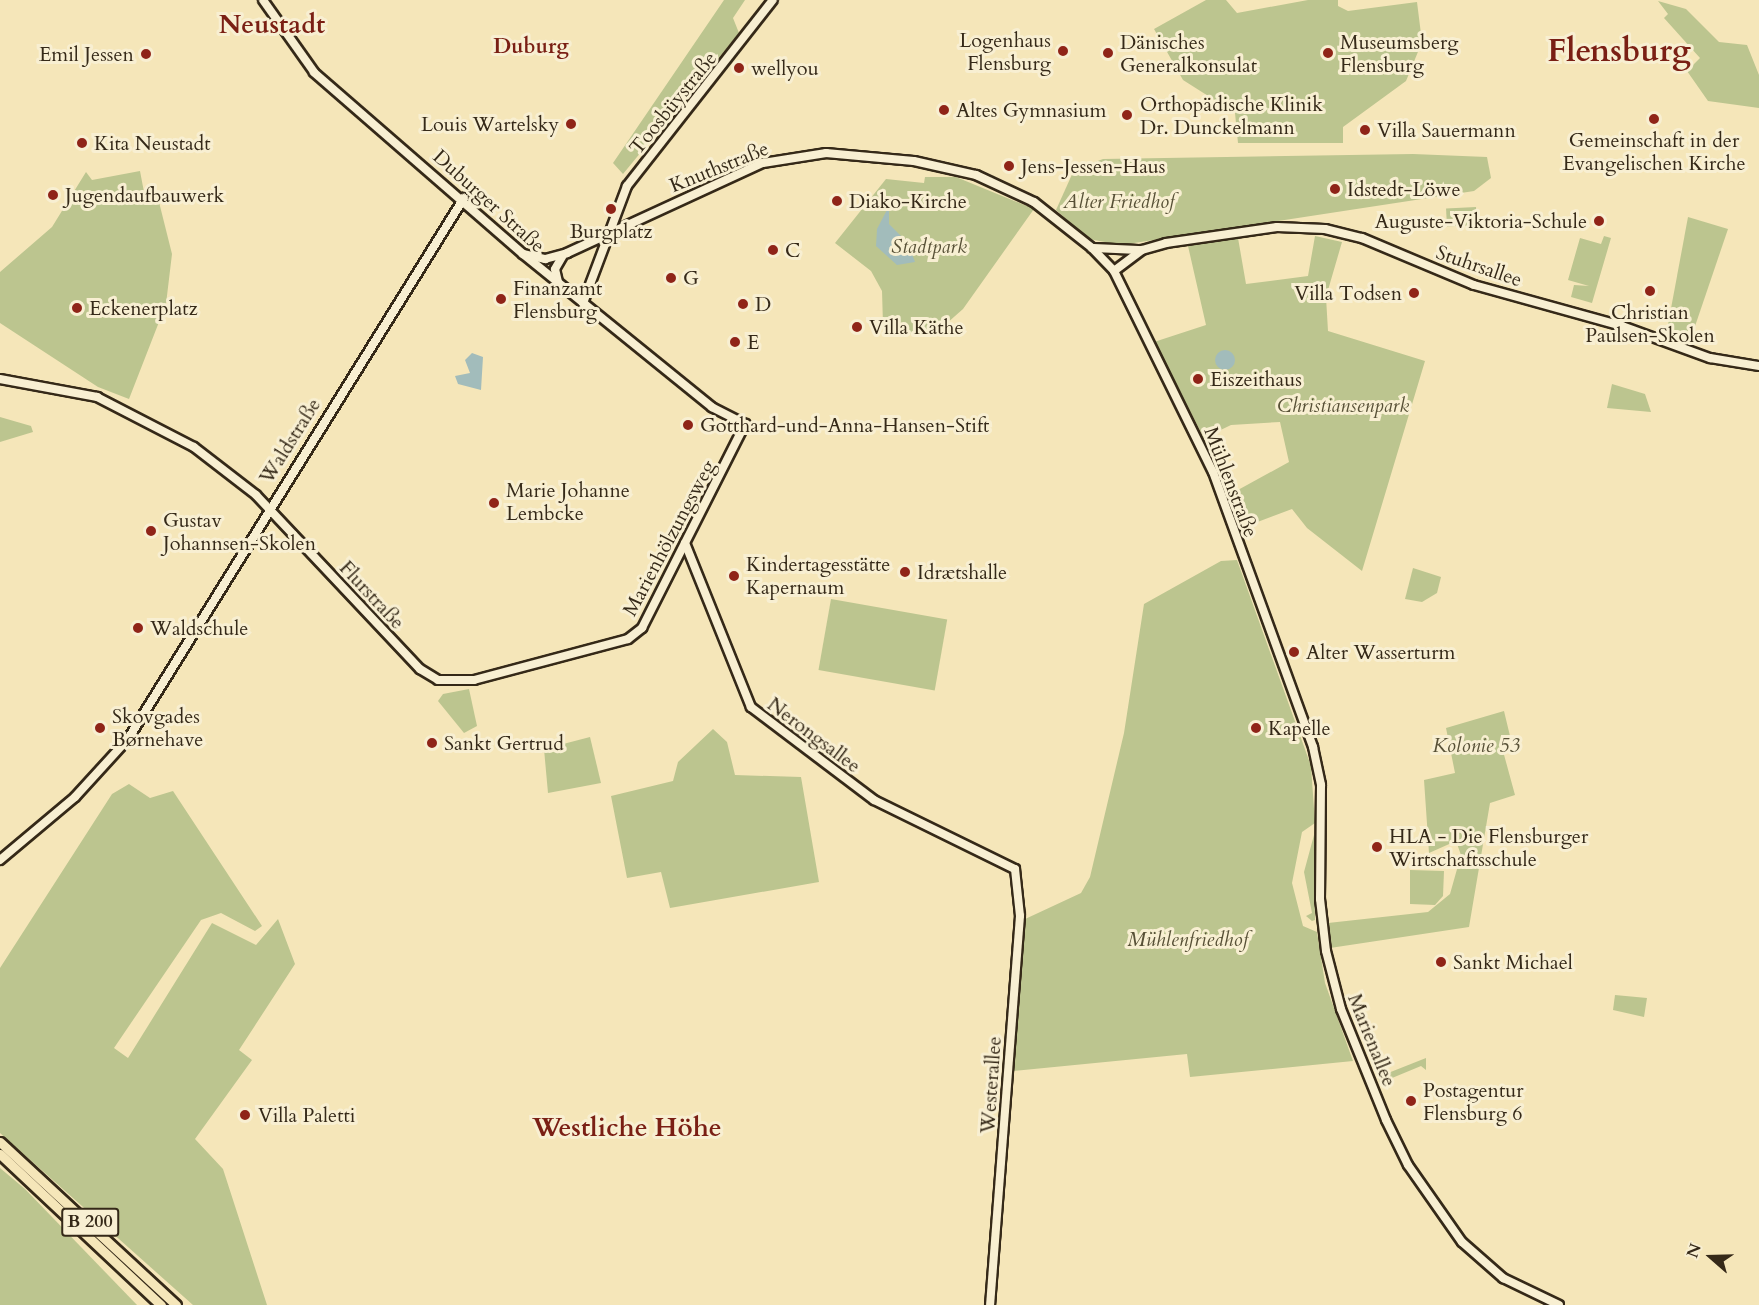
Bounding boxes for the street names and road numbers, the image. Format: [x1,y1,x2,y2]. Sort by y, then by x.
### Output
street label: Toosbüystraße [624,47,722,159]
street label: Knuthstraße [666,136,772,198]
street label: Duburger Straße [428,144,550,258]
street label: Stuhrsallee [1433,240,1525,292]
street label: Waldstraße [254,394,326,488]
street label: Mühlenstraße [1199,423,1263,541]
street label: Marienhölzungsweg [618,456,720,620]
street label: Flurstraße [334,556,410,634]
street label: Nerongsallee [763,692,865,778]
street label: Marienallee [1343,990,1401,1090]
street label: Westerallee [976,1036,1006,1134]
road number: B 200 [60,1207,120,1237]

